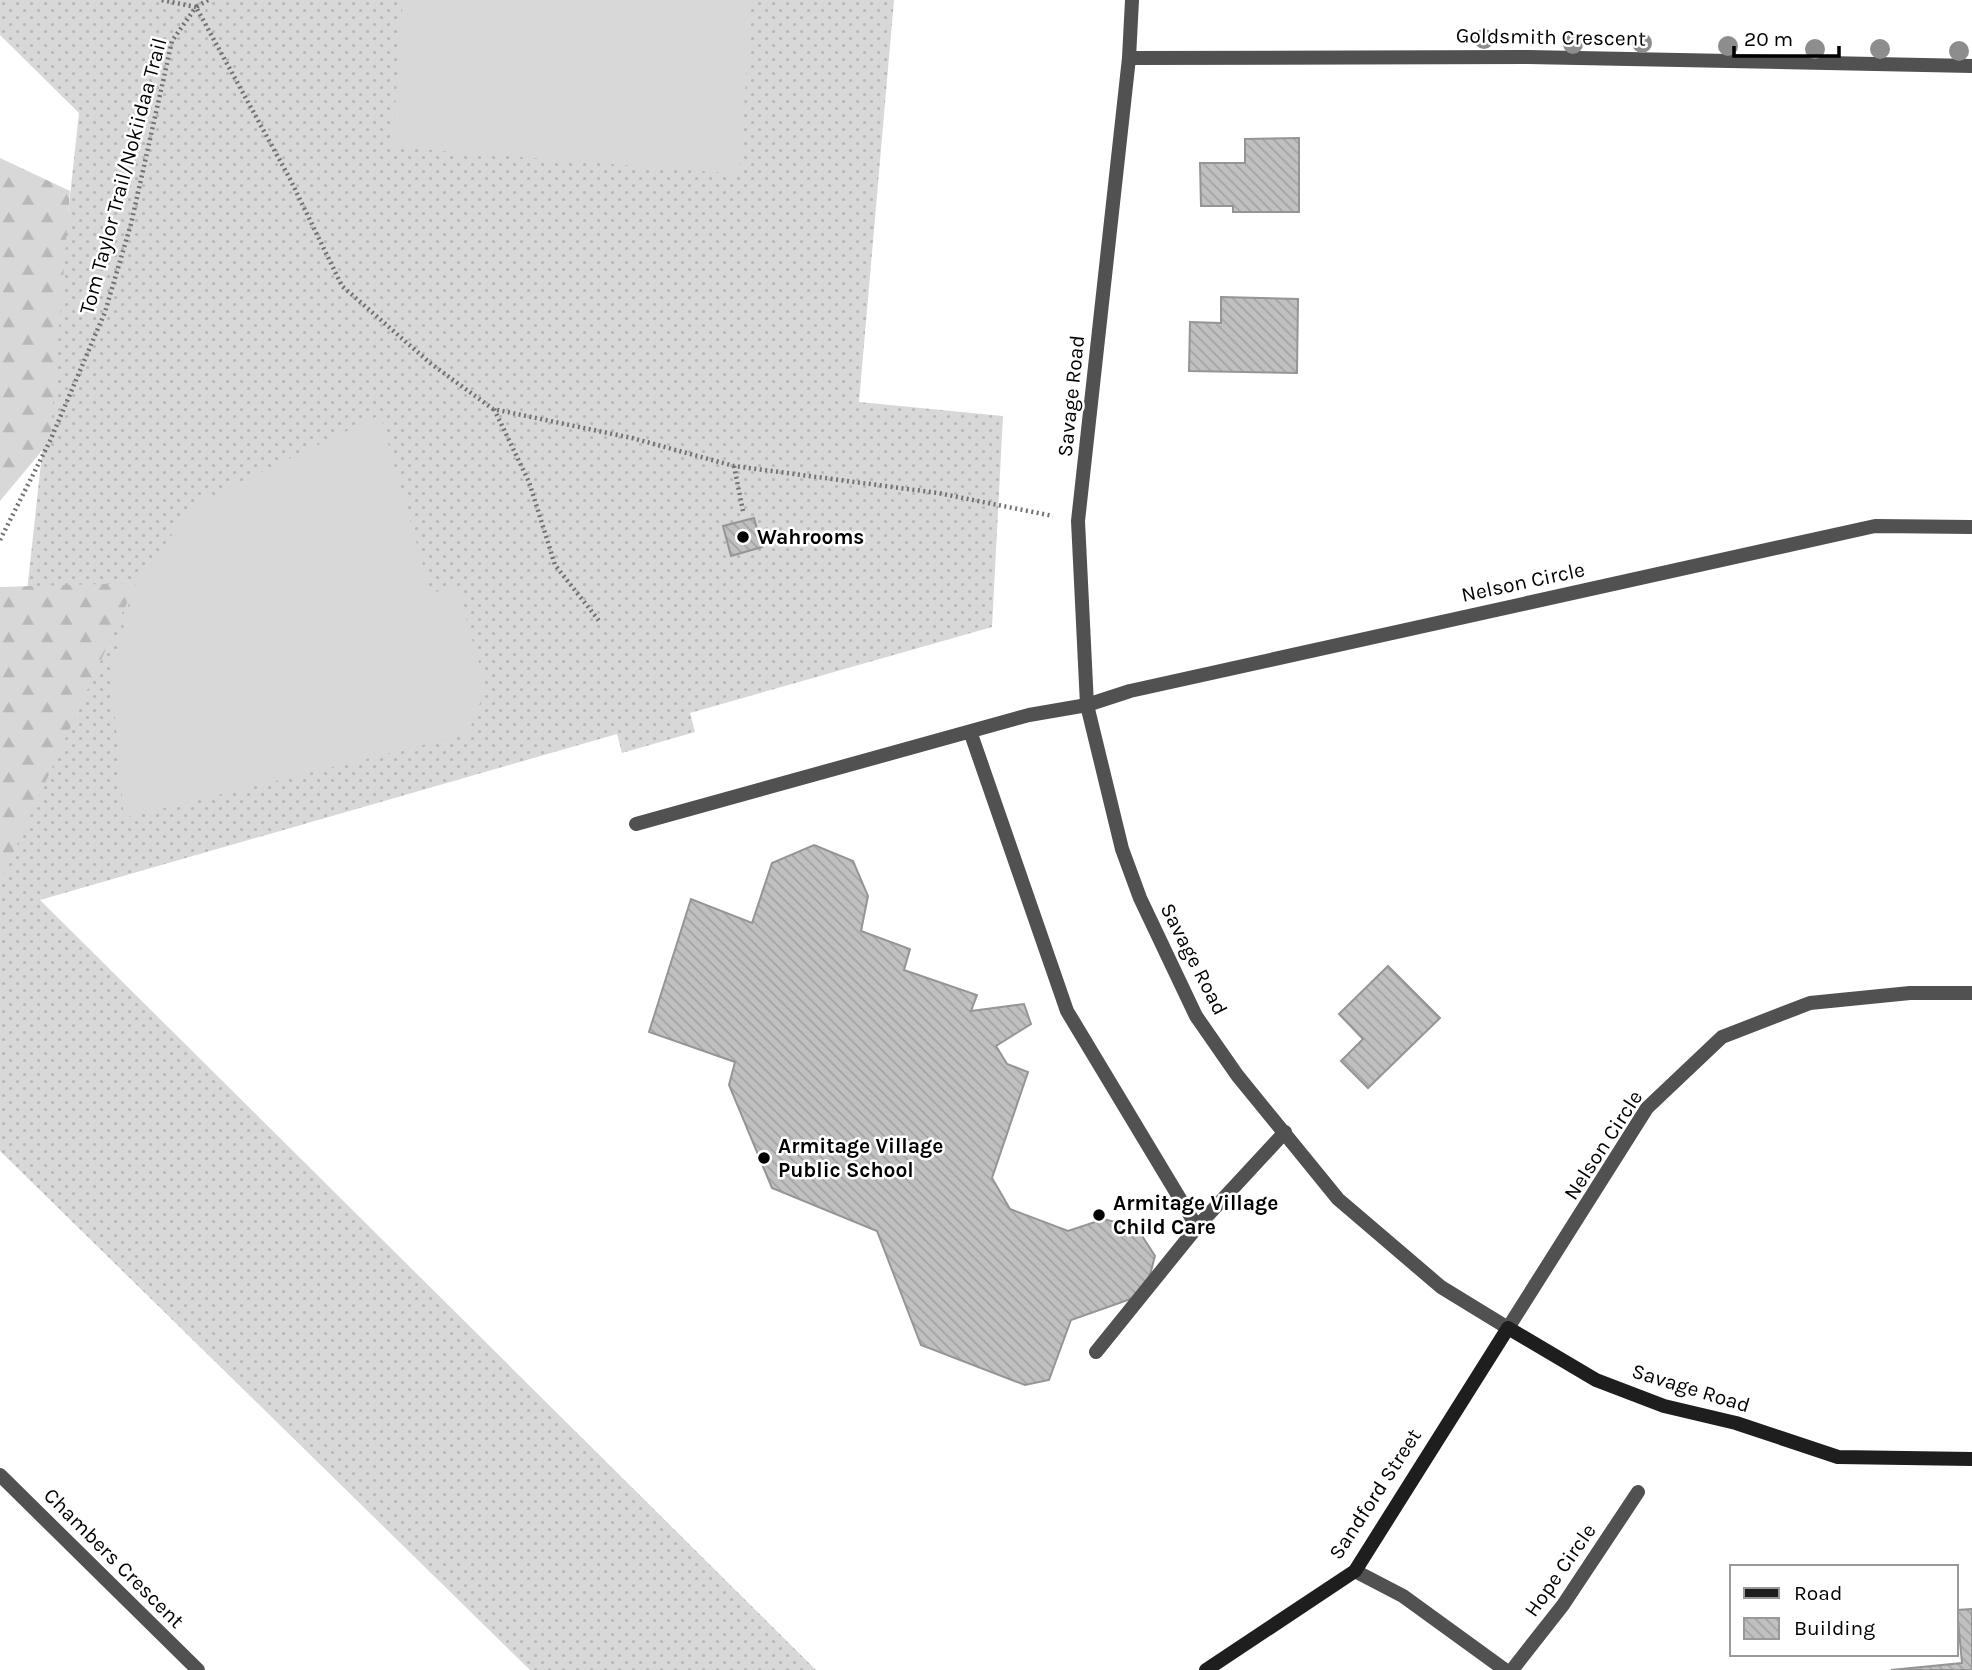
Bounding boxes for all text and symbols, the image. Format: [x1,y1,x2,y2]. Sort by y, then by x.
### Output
scale bar [1734,14,1839,58]
street label: Goldsmith Crescent [1456,23,1646,51]
text: 20 m [1744,27,1793,51]
street label: Tom Taylor Trail/Nokiidaa Trail [74,35,172,317]
street label: Savage Road [1053,334,1089,458]
place label: Wahrooms [757,525,864,549]
marker: Wahrooms [735,529,751,545]
street label: Nelson Circle [1459,557,1587,607]
street label: Savage Road [1156,899,1232,1019]
street label: Nelson Circle [1559,1086,1647,1204]
place label: Armitage Village Public School [778,1134,943,1182]
marker: Armitage Village Public School [756,1150,772,1166]
place label: Armitage Village Child Care [1113,1191,1278,1239]
marker: Armitage Village Child Care [1091,1207,1107,1223]
street label: Savage Road [1629,1359,1753,1417]
street label: Sandford Street [1324,1424,1426,1564]
street label: Chambers Crescent [39,1483,189,1633]
street label: Hope Circle [1519,1519,1601,1621]
legend [1730,1565,1958,1656]
text: Road [1794,1581,1842,1605]
text: Building [1794,1616,1875,1640]

